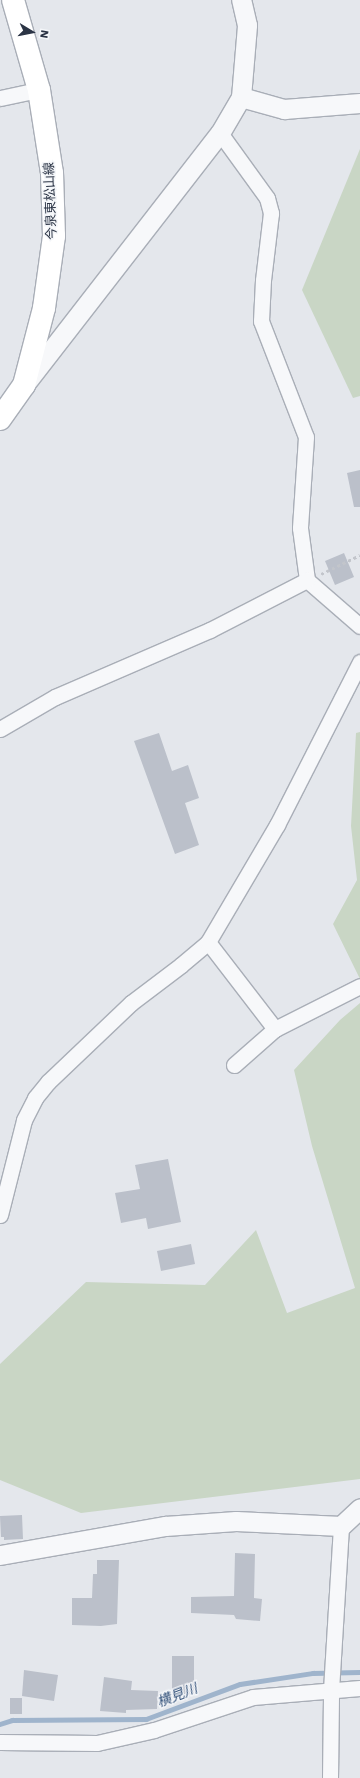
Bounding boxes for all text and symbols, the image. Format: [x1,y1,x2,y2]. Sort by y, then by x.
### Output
north arrow [12,12,52,52]
text: N [37,29,51,39]
street label: 今泉東松山線 [42,162,60,240]
water label: 横見川 [154,1680,200,1710]

